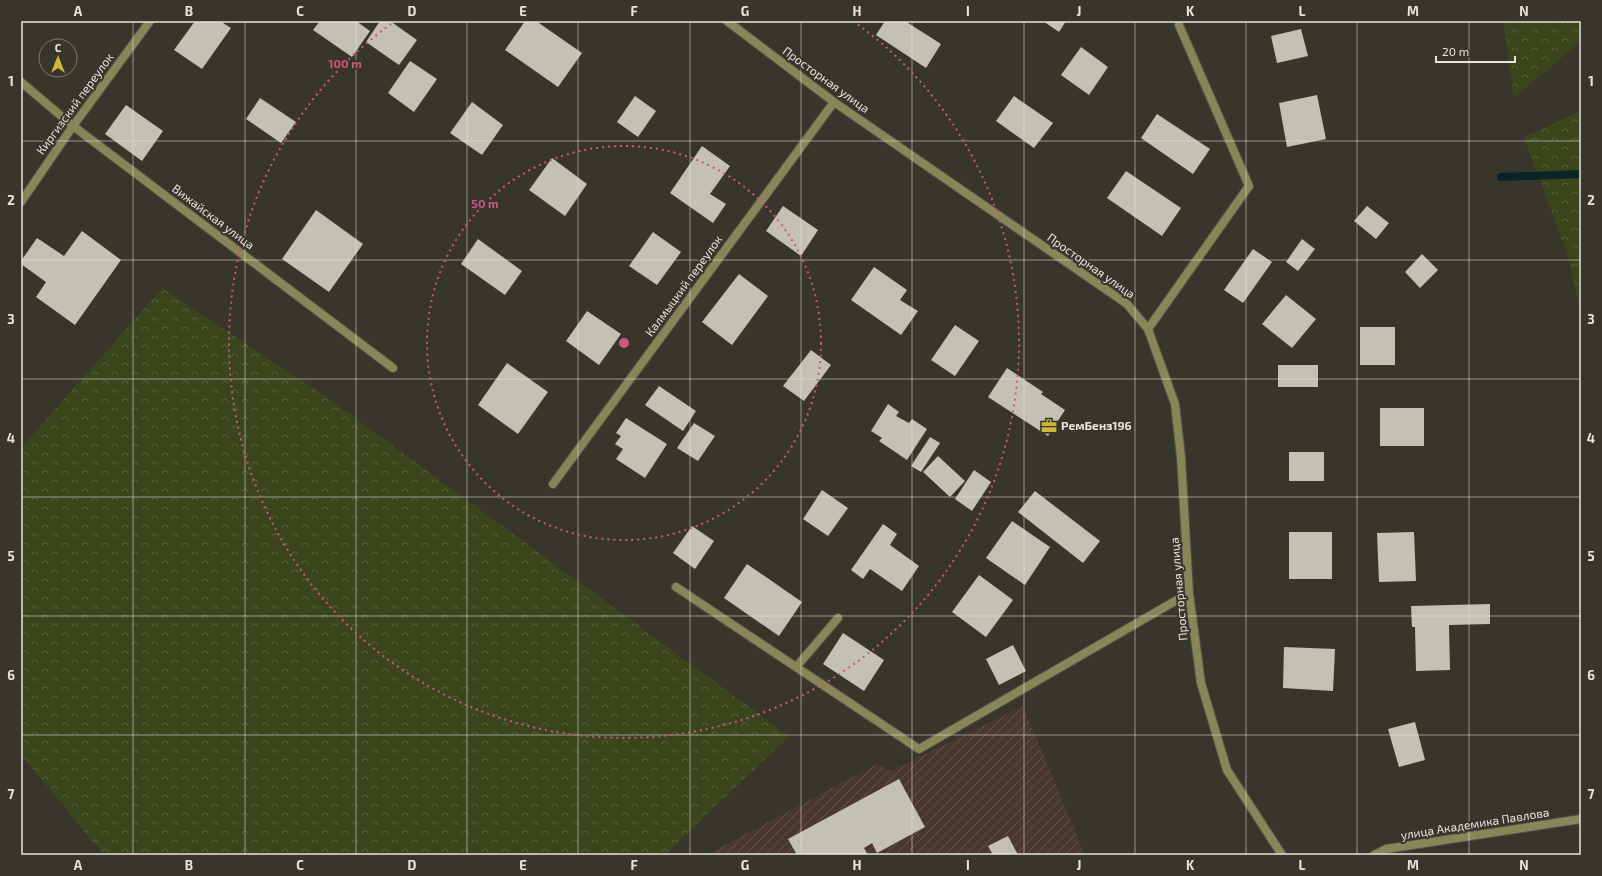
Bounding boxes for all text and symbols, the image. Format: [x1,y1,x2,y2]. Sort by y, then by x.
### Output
text: A [74,3,83,19]
text: B [185,3,193,19]
text: C [296,3,304,19]
text: D [408,3,417,19]
text: E [519,3,527,19]
text: F [630,3,638,19]
text: G [741,3,749,19]
text: H [853,3,862,19]
text: I [966,3,970,19]
text: J [1077,3,1081,19]
text: K [1186,3,1195,19]
text: L [1299,3,1306,19]
text: M [1407,3,1419,19]
text: N [1519,3,1529,19]
north arrow [38,38,78,78]
scale bar [1436,38,1515,64]
text: С [55,41,62,54]
street label: Просторная улица [780,43,873,116]
text: 20 m [1442,44,1469,58]
street label: Киргизский переулок [33,50,117,157]
text: 100 m [328,56,362,70]
text: 1 [8,73,14,89]
text: 1 [1588,73,1594,89]
street label: Вижайская улица [169,181,257,252]
text: 2 [7,192,15,208]
text: 2 [1587,192,1595,208]
text: 50 m [471,196,499,210]
street label: Просторная улица [1044,230,1138,301]
street label: Калмыцкий переулок [642,232,726,339]
text: 3 [7,311,15,327]
text: 3 [1587,311,1595,327]
centre of rings [617,336,631,350]
office icon: РемБенз196 [1040,417,1058,435]
place label: РемБенз196 [1061,418,1132,432]
text: 4 [7,430,15,446]
text: 4 [1587,430,1595,446]
street label: Просторная улица [1167,537,1190,641]
text: 5 [7,548,15,564]
text: 5 [1587,548,1595,564]
text: 6 [7,667,15,683]
text: 6 [1587,667,1595,683]
text: 7 [8,786,15,802]
text: 7 [1588,786,1595,802]
street label: улица Академика Павлова [1400,804,1550,843]
text: A [74,857,83,873]
text: B [185,857,193,873]
text: C [296,857,304,873]
text: D [408,857,417,873]
text: E [519,857,527,873]
text: F [630,857,638,873]
text: G [741,857,749,873]
text: H [853,857,862,873]
text: I [966,857,970,873]
text: J [1077,857,1081,873]
text: K [1186,857,1195,873]
text: L [1299,857,1306,873]
text: M [1407,857,1419,873]
text: N [1519,857,1529,873]

